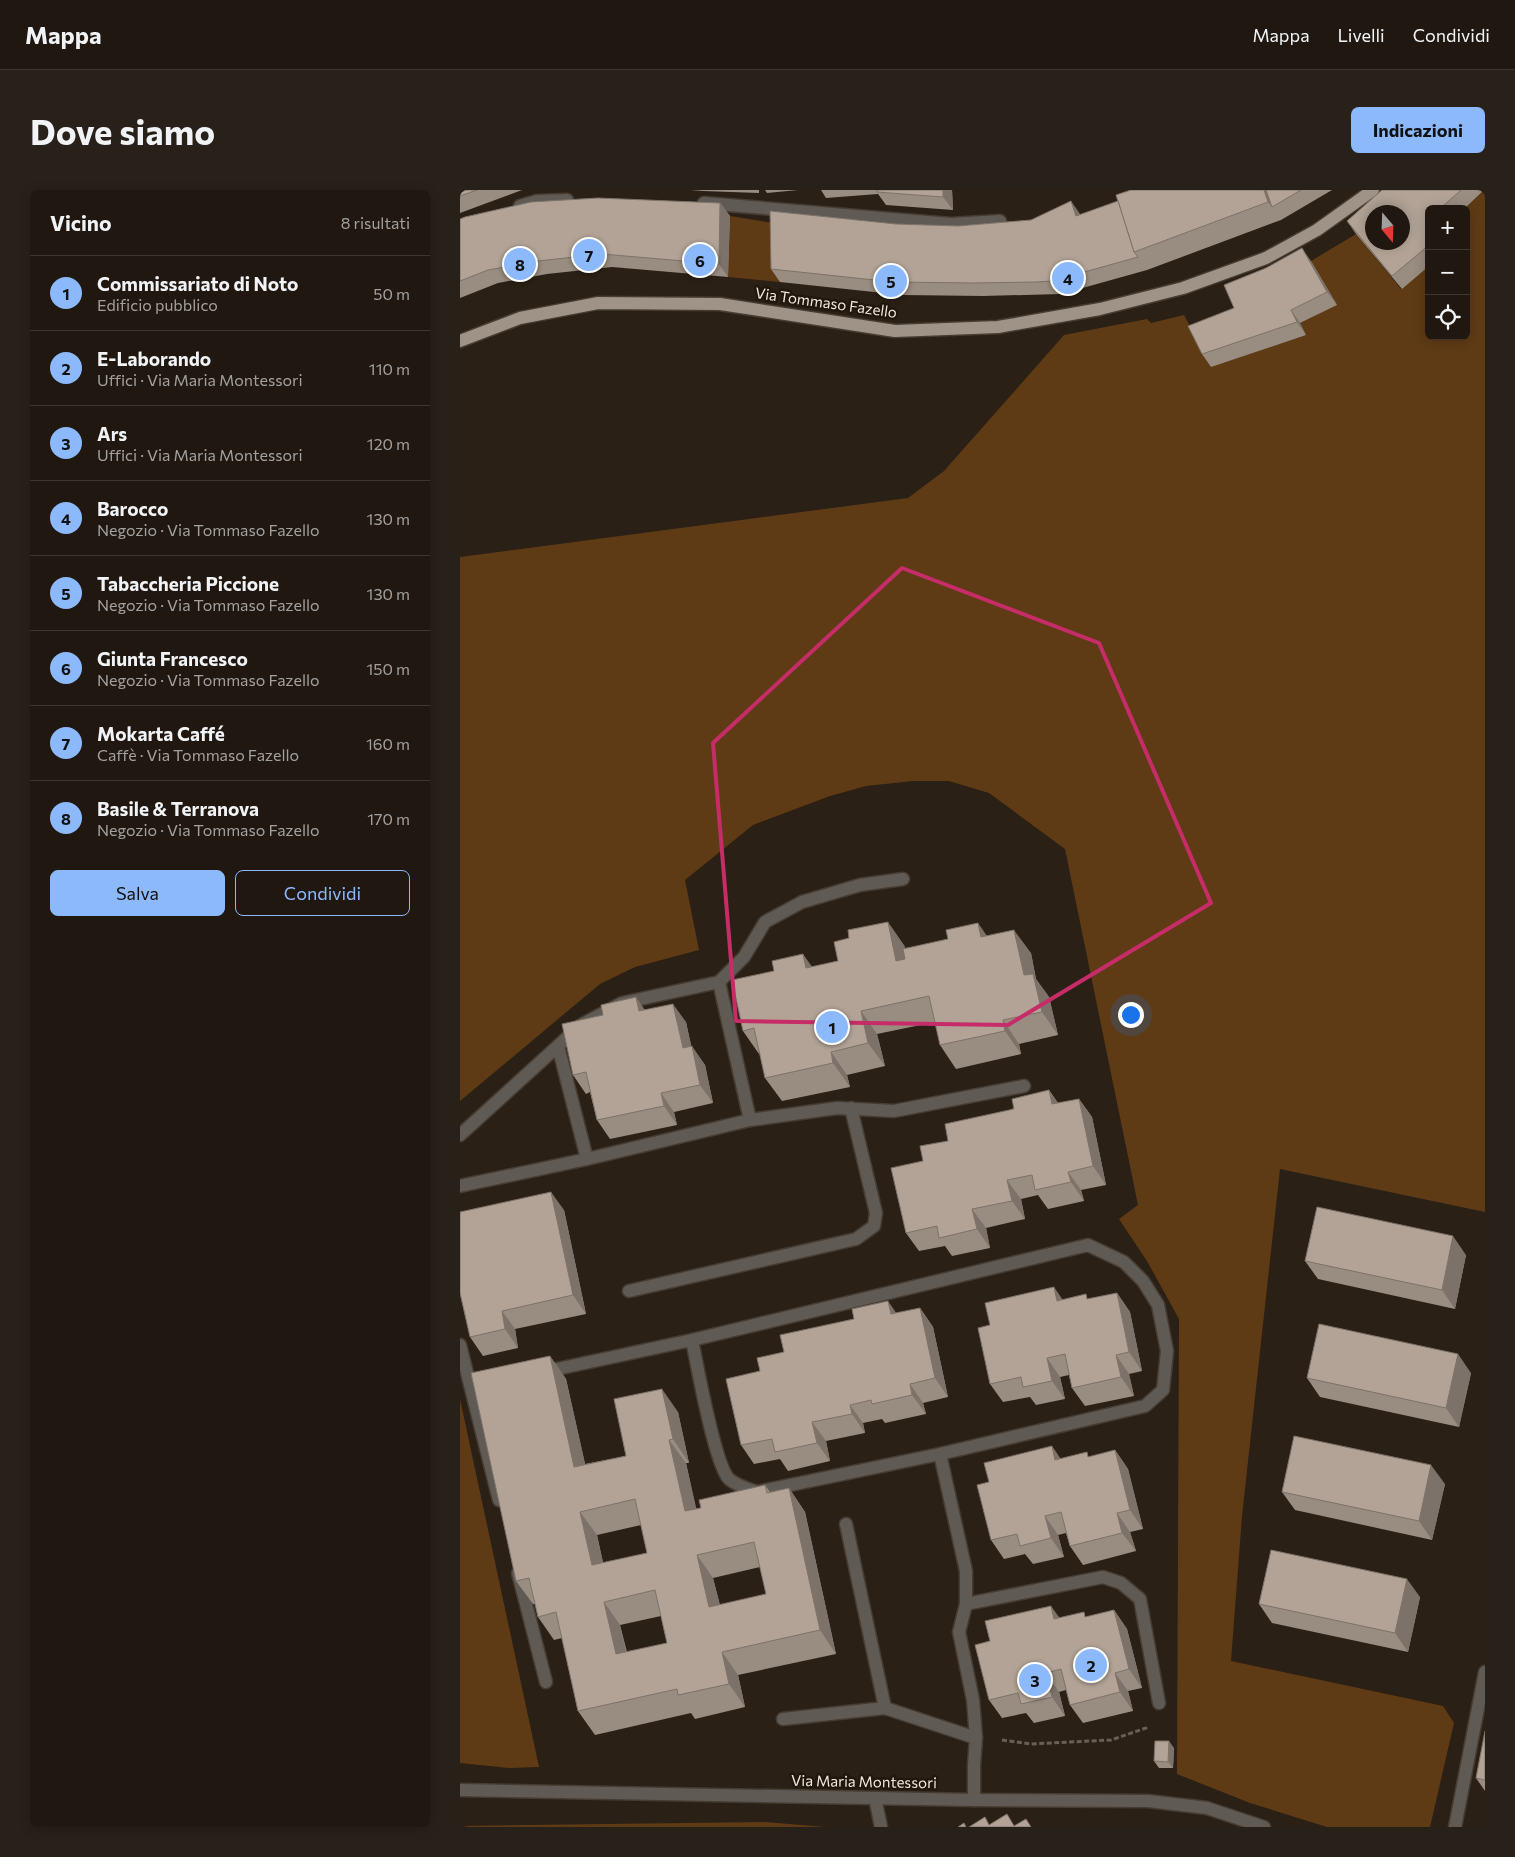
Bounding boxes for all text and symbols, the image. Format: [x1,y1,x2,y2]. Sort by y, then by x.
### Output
text: Mappa [25,20,102,49]
text: Mappa [1252,24,1310,46]
text: Livelli [1338,24,1385,46]
text: Condividi [1413,24,1490,46]
button: Indicazioni [1351,107,1485,153]
text: Dove siamo [30,109,215,152]
north arrow [1365,205,1410,250]
map controls [1425,205,1470,340]
button: + [1425,205,1470,250]
text: Vicino [50,210,111,235]
text: 8 risultati [341,213,410,232]
pin: 7 [573,236,605,274]
pin: 6 [684,241,716,279]
pin: 8 [504,245,536,283]
button: − [1425,250,1470,295]
pin: 4 [1052,259,1084,297]
pin: 5 [875,262,907,300]
text: Commissariato di Noto [97,272,298,295]
street label: Via Tommaso Fazello [754,283,898,321]
text: 1 [62,284,70,303]
text: 50 m [373,284,410,303]
text: Edificio pubblico [97,295,218,314]
button: locate [1425,295,1470,340]
text: E-Laborando [97,347,211,370]
text: 2 [61,359,71,378]
text: 110 m [369,359,410,378]
text: Uffici · Via Maria Montessori [97,370,303,389]
text: Ars [97,422,127,445]
text: 3 [61,434,71,453]
text: 120 m [367,434,410,453]
text: Uffici · Via Maria Montessori [97,445,303,464]
text: Barocco [97,497,168,520]
text: 4 [61,509,71,528]
text: 130 m [367,509,410,528]
text: Negozio · Via Tommaso Fazello [97,520,320,539]
text: Tabaccheria Piccione [97,572,279,595]
text: 5 [61,584,71,603]
text: 130 m [367,584,410,603]
text: Negozio · Via Tommaso Fazello [97,595,320,614]
text: Giunta Francesco [97,647,248,670]
text: 6 [61,659,71,678]
text: 150 m [367,659,410,678]
text: Negozio · Via Tommaso Fazello [97,670,320,689]
text: Mokarta Caffé [97,722,225,745]
text: 7 [62,734,70,753]
text: 160 m [366,734,410,753]
text: Caffè · Via Tommaso Fazello [97,745,299,764]
text: Basile & Terranova [97,797,259,820]
text: 8 [61,809,71,828]
text: 170 m [367,809,410,828]
text: Negozio · Via Tommaso Fazello [97,820,320,839]
button: Salva [50,870,225,916]
button: Condividi [235,870,410,916]
your location [1118,1002,1144,1028]
pin: 1 [816,1008,848,1046]
pin: 2 [1075,1646,1107,1684]
pin: 3 [1019,1661,1051,1699]
street label: Via Maria Montessori [791,1771,937,1791]

